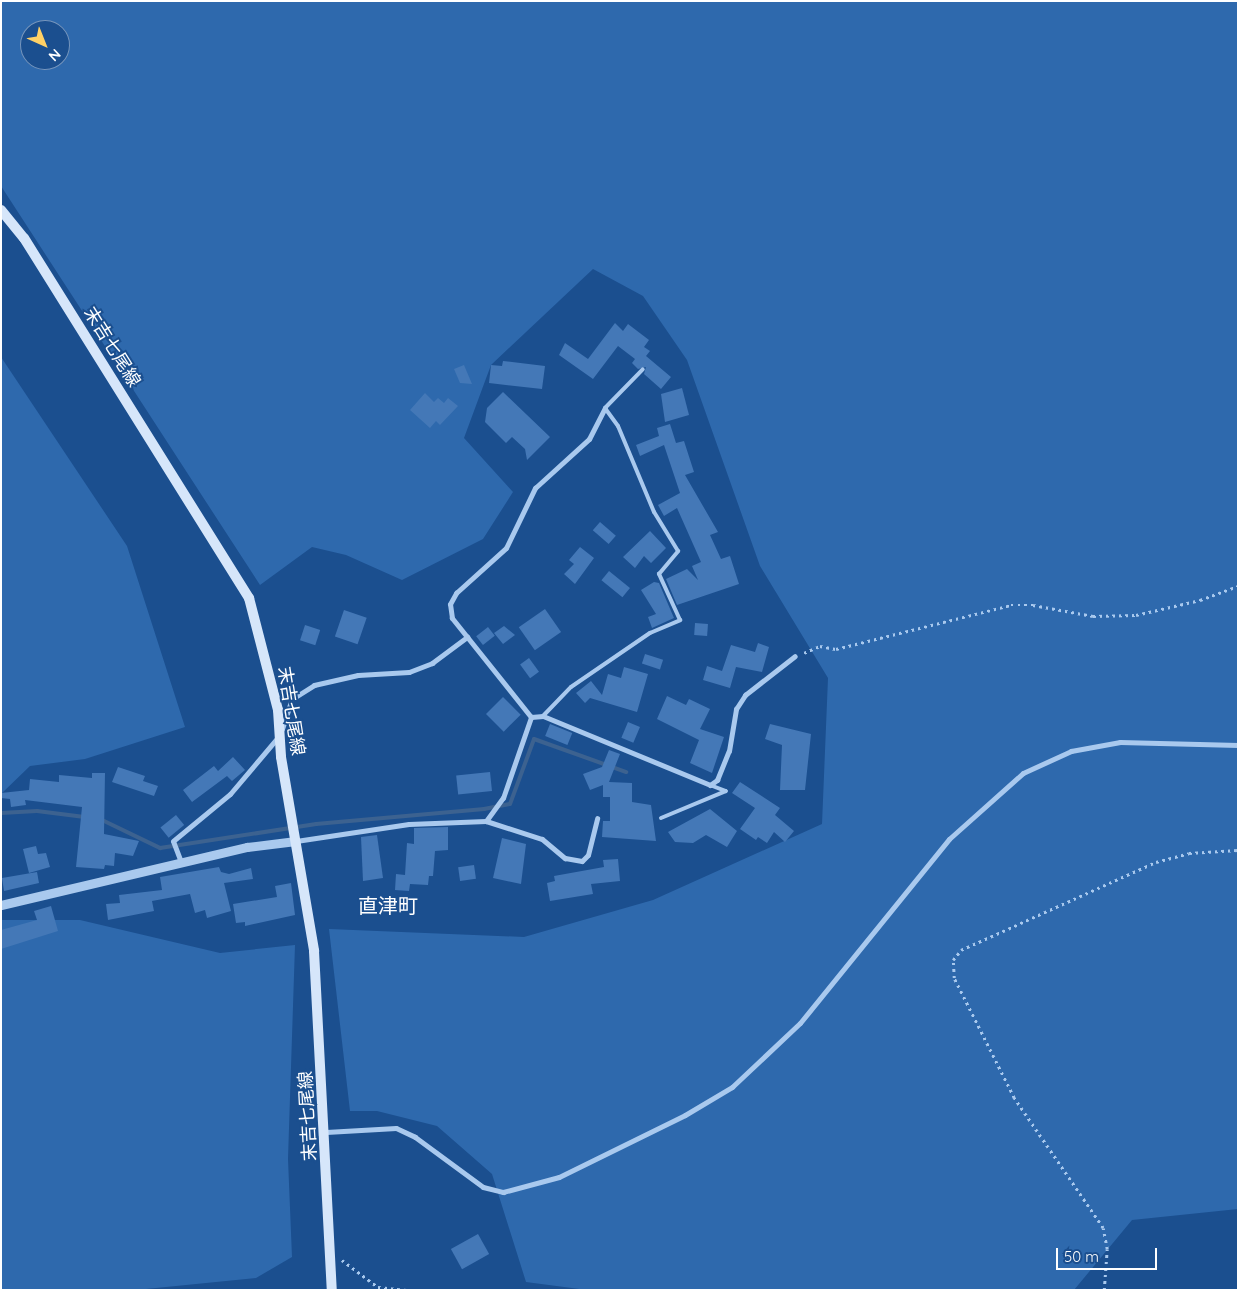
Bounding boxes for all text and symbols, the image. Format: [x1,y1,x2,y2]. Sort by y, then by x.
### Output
north arrow [20,20,70,70]
text: N [45,45,65,65]
street label: 末吉七尾線 [79,303,145,391]
street label: 末吉七尾線 [273,665,309,757]
district label: 直津町 [358,893,418,917]
street label: 末吉七尾線 [295,1070,321,1162]
scale bar [1059,1238,1160,1270]
text: 50 m [1064,1247,1099,1266]

